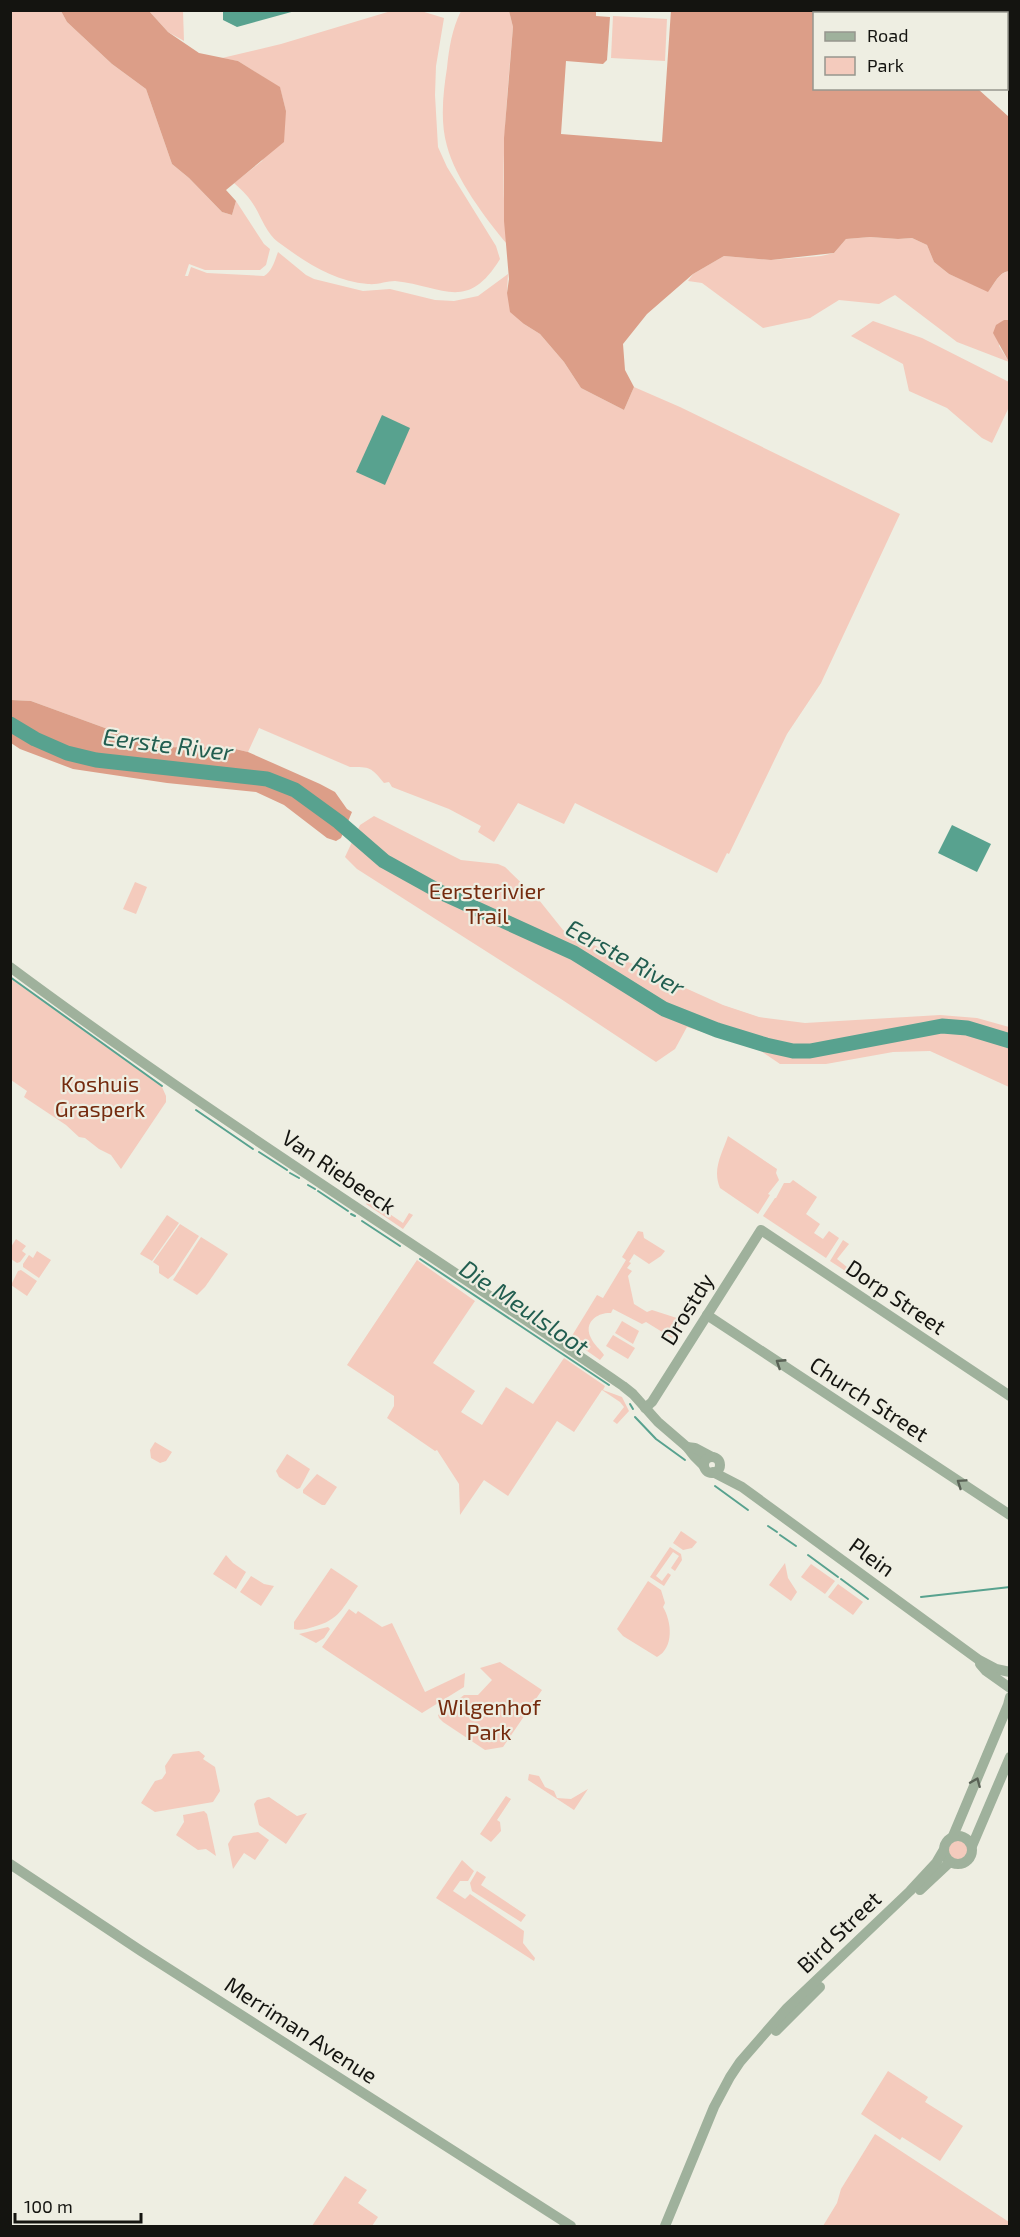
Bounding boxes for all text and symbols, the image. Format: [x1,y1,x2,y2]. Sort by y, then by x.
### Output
legend [813,12,1008,90]
text: Road [867,24,908,46]
text: Park [867,54,904,76]
water label: Eerste River [101,721,235,766]
park label: Eersterivier Trail [429,877,545,928]
water label: Eerste River [561,912,690,1001]
park label: Koshuis Grasperk [55,1070,145,1121]
street label: Van Riebeeck [278,1124,401,1219]
water label: Die Meulsloot [455,1253,596,1361]
street label: Dorp Street [842,1253,951,1339]
street label: Drostdy [654,1268,718,1349]
street label: Church Street [805,1350,934,1446]
one-way arrow [776,1360,787,1371]
one-way arrow [956,1479,967,1490]
street label: Plein [845,1531,900,1581]
park label: Wilgenhof Park [437,1693,541,1744]
one-way arrow [969,1777,981,1788]
street label: Bird Street [791,1885,886,1978]
street label: Merriman Avenue [220,1970,383,2088]
scale bar [15,2186,141,2224]
text: 100 m [24,2195,73,2217]

